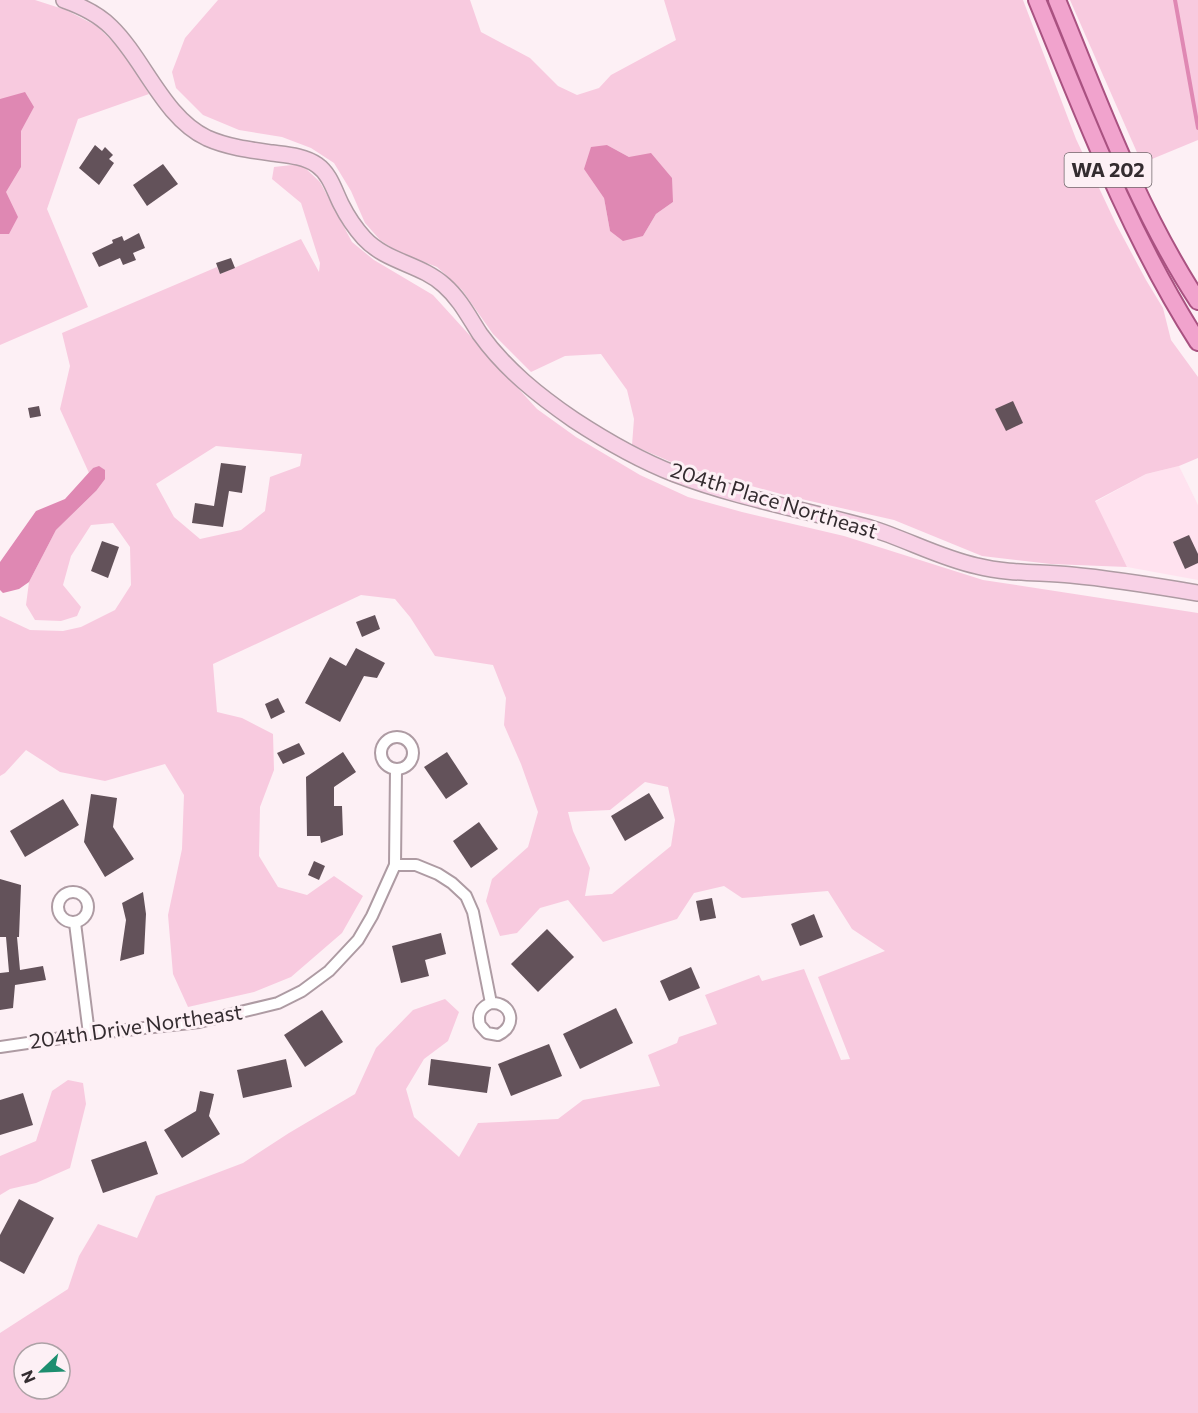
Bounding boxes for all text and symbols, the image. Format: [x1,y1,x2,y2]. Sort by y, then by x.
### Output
road number: WA 202 [1064,153,1152,187]
street label: 204th Place Northeast [668,456,881,543]
street label: 204th Drive Northeast [28,998,244,1053]
north arrow [12,1341,72,1401]
text: N [17,1368,39,1386]

